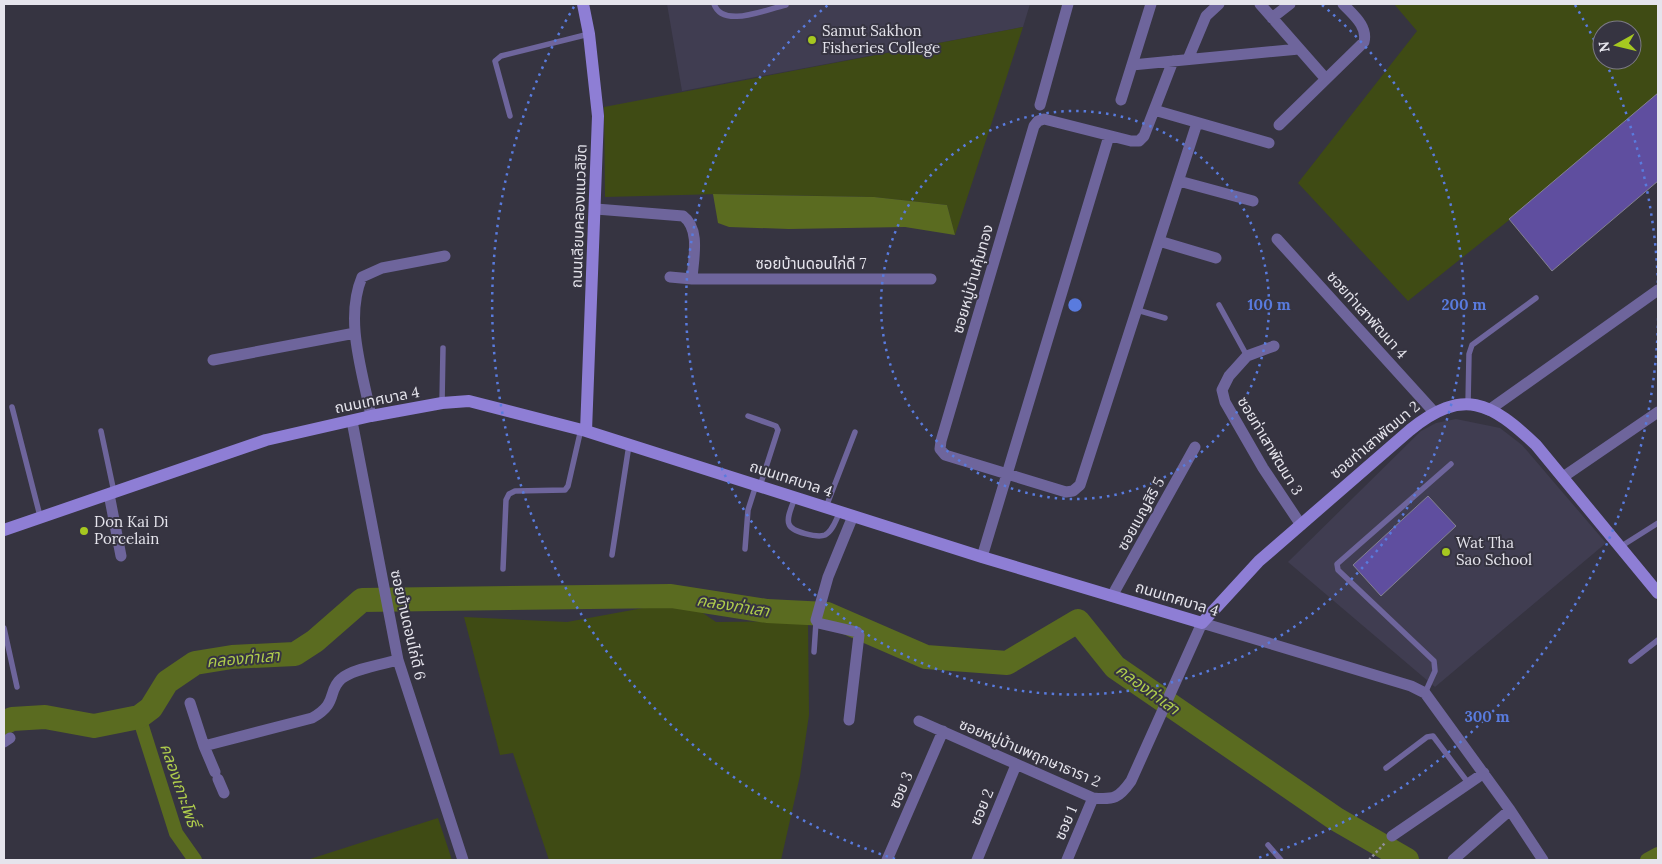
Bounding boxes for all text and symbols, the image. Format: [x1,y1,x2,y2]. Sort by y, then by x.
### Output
north arrow [1592,20,1642,70]
place label: Samut Sakhon Fisheries College [822,21,940,57]
marker: Samut Sakhon Fisheries College [806,34,818,46]
text: N [1594,40,1614,53]
street label: ถนนเลียบคลองแนวลิขิต [566,144,591,288]
street label: ซอยหมู่บ้านคุ้มทอง [948,222,997,336]
street label: ซอยบ้านดอนไก่ดี 7 [756,254,867,273]
street label: ซอยท่าเสาพัฒนา 4 [1323,267,1412,362]
text: 100 m [1248,295,1291,314]
text: 200 m [1442,295,1487,314]
centre of rings [1066,296,1084,314]
street label: ถนนเทศบาล 4 [333,382,421,417]
street label: ซอยท่าเสาพัฒนา 3 [1234,393,1307,498]
street label: ซอยท่าเสาพัฒนา 2 [1326,397,1423,483]
street label: ถนนเทศบาล 4 [747,456,835,501]
street label: ซอยเบญสิริ 5 [1113,474,1168,554]
place label: Don Kai Di Porcelain [94,512,169,548]
marker: Don Kai Di Porcelain [78,525,90,537]
place label: Wat Tha Sao School [1456,533,1532,569]
marker: Wat Tha Sao School [1440,546,1452,558]
street label: ซอยบ้านดอนไก่ดี 6 [387,568,430,682]
street label: ถนนเทศบาล 4 [1133,577,1221,620]
water label: คลองท่าเสา [695,589,772,621]
water label: คลองท่าเสา [206,645,282,671]
water label: คลองท่าเสา [1113,659,1185,719]
text: 300 m [1464,707,1510,726]
street label: ซอยหมู่บ้านพฤกษาธารา 2 [957,714,1104,791]
water label: คลองเกาะโพธิ์ [156,740,205,834]
street label: ซอย 3 [884,769,917,811]
street label: ซอย 2 [965,786,998,828]
street label: ซอย 1 [1050,803,1081,843]

